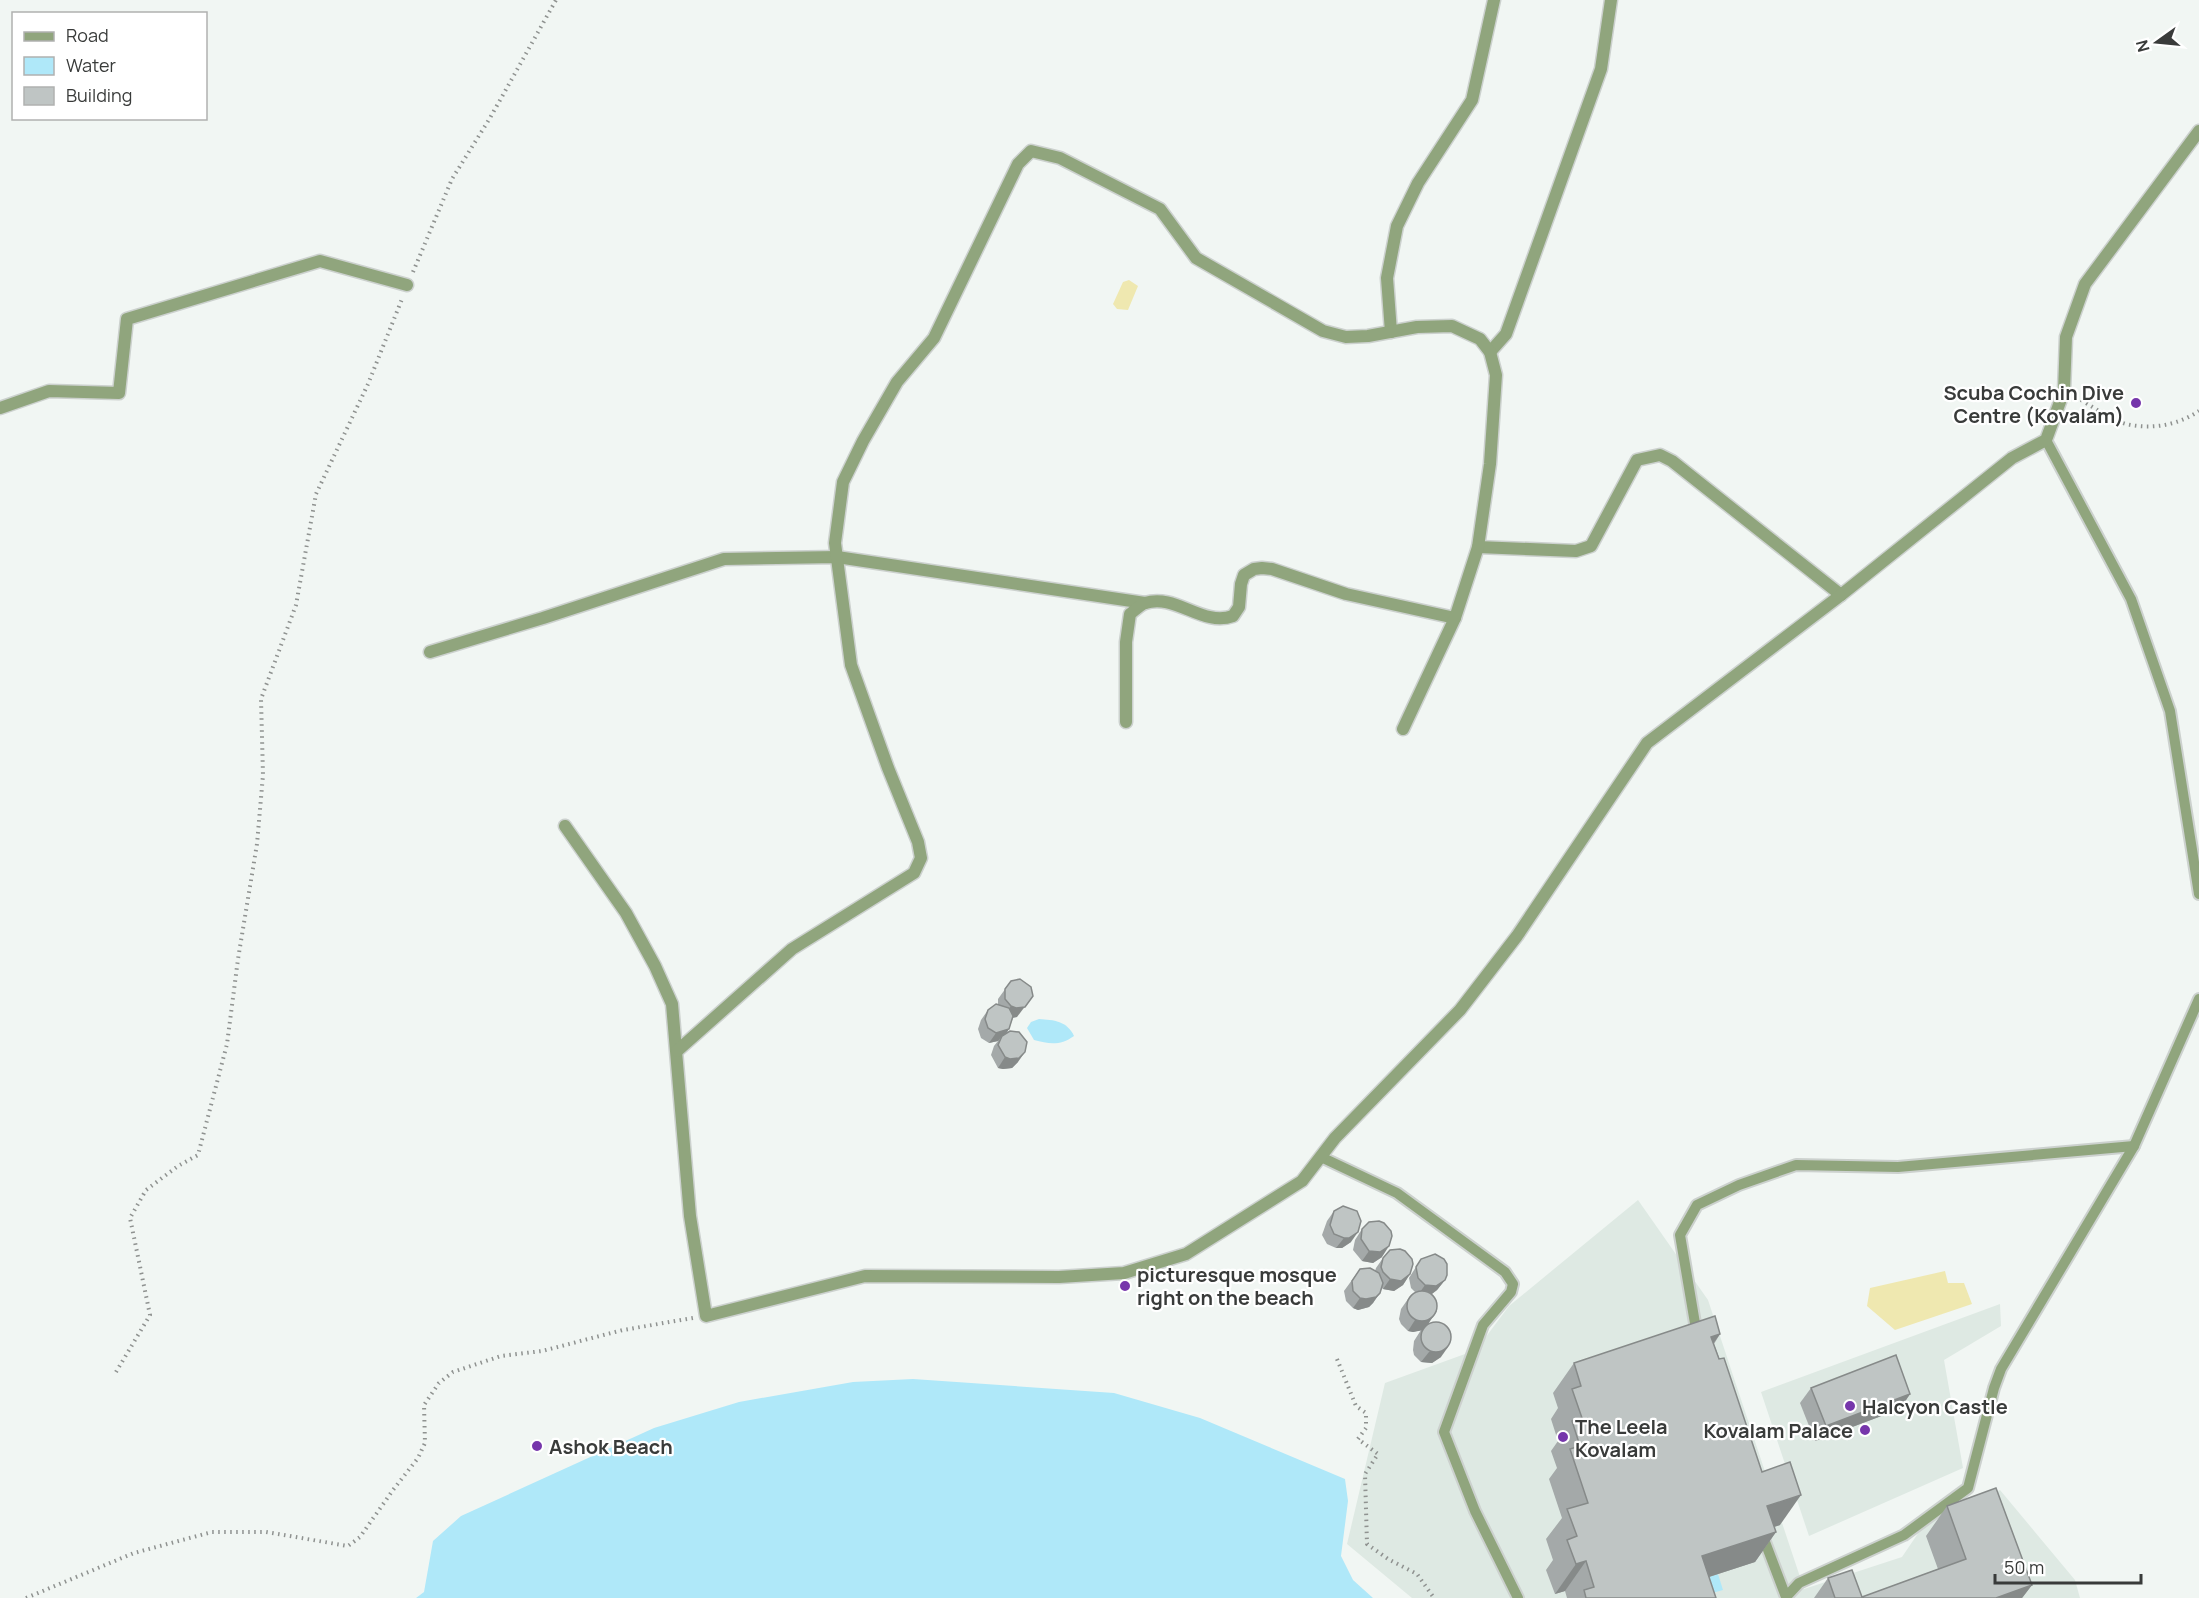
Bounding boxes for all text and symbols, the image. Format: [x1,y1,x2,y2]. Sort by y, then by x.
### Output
legend [12,12,207,120]
north arrow [2127,12,2187,72]
text: Road [66,23,109,47]
text: N [2130,37,2155,54]
text: Water [66,53,116,77]
text: Building [66,83,132,107]
place label: Scuba Cochin Dive Centre (Kovalam) [1943,379,2124,429]
marker: Scuba Cochin Dive Centre (Kovalam) [2129,396,2143,410]
place label: picturesque mosque right on the beach [1137,1261,1337,1311]
marker: picturesque mosque right on the beach [1118,1279,1132,1293]
place label: Halcyon Castle [1862,1393,2008,1420]
marker: Halcyon Castle [1843,1399,1857,1413]
place label: The Leela Kovalam [1575,1413,1668,1463]
place label: Kovalam Palace [1703,1417,1853,1444]
marker: Kovalam Palace [1858,1423,1872,1437]
marker: The Leela Kovalam [1556,1430,1570,1444]
place label: Ashok Beach [549,1433,673,1460]
marker: Ashok Beach [530,1439,544,1453]
scale bar [1995,1547,2140,1585]
text: 50 m [2004,1555,2044,1579]

